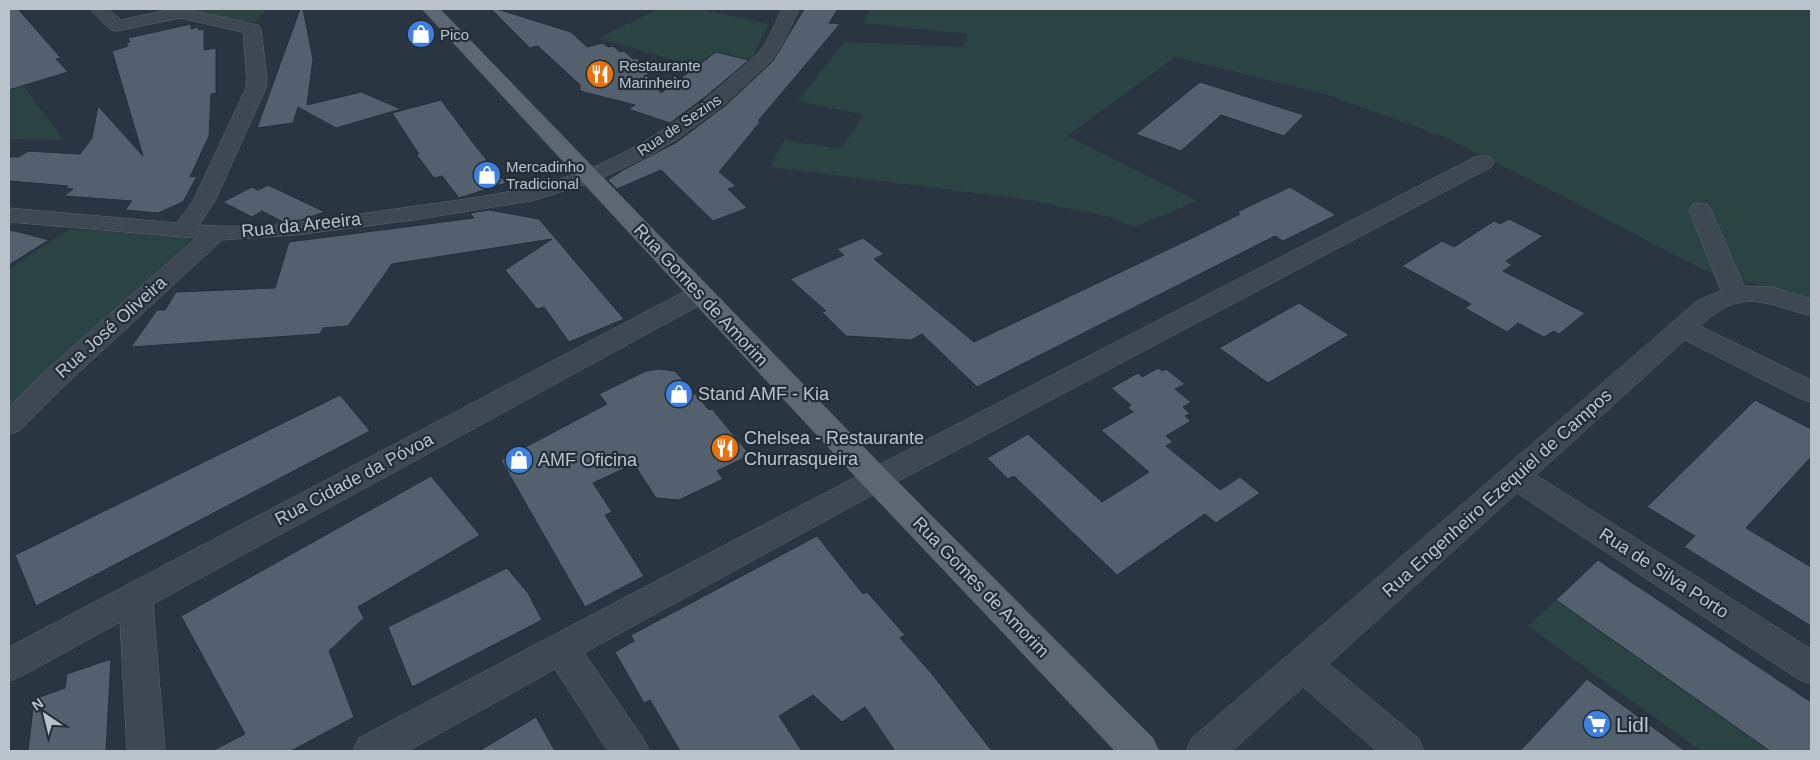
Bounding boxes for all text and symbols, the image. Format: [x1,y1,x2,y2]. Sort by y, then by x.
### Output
shop icon: Pico [406,19,436,49]
place label: Pico [440,26,469,43]
place label: Restaurante Marinheiro [619,57,701,91]
restaurant icon: Restaurante Marinheiro [585,59,615,89]
street label: Rua de Sezins [634,91,724,159]
place label: Mercadinho Tradicional [506,158,584,192]
shop icon: Mercadinho Tradicional [472,160,502,190]
street label: Rua da Areeira [240,209,363,241]
street label: Rua Gomes de Amorim [630,220,772,370]
street label: Rua José Oliveira [52,271,171,382]
shop icon: Stand AMF - Kia [664,379,694,409]
place label: Stand AMF - Kia [698,384,830,404]
street label: Rua Engenheiro Ezequiel de Campos [1378,385,1616,601]
street label: Rua Cidade da Póvoa [272,428,437,529]
place label: Chelsea - Restaurante Churrasqueira [744,428,924,469]
restaurant icon: Chelsea - Restaurante Churrasqueira [710,433,740,463]
shop icon: AMF Oficina [504,445,534,475]
place label: AMF Oficina [538,450,638,470]
street label: Rua Gomes de Amorim [909,513,1053,661]
street label: Rua de Silva Porto [1596,524,1732,622]
north arrow [20,690,70,740]
text: N [29,695,46,714]
supermarket icon: Lidl [1582,709,1612,739]
place label: Lidl [1616,713,1649,736]

